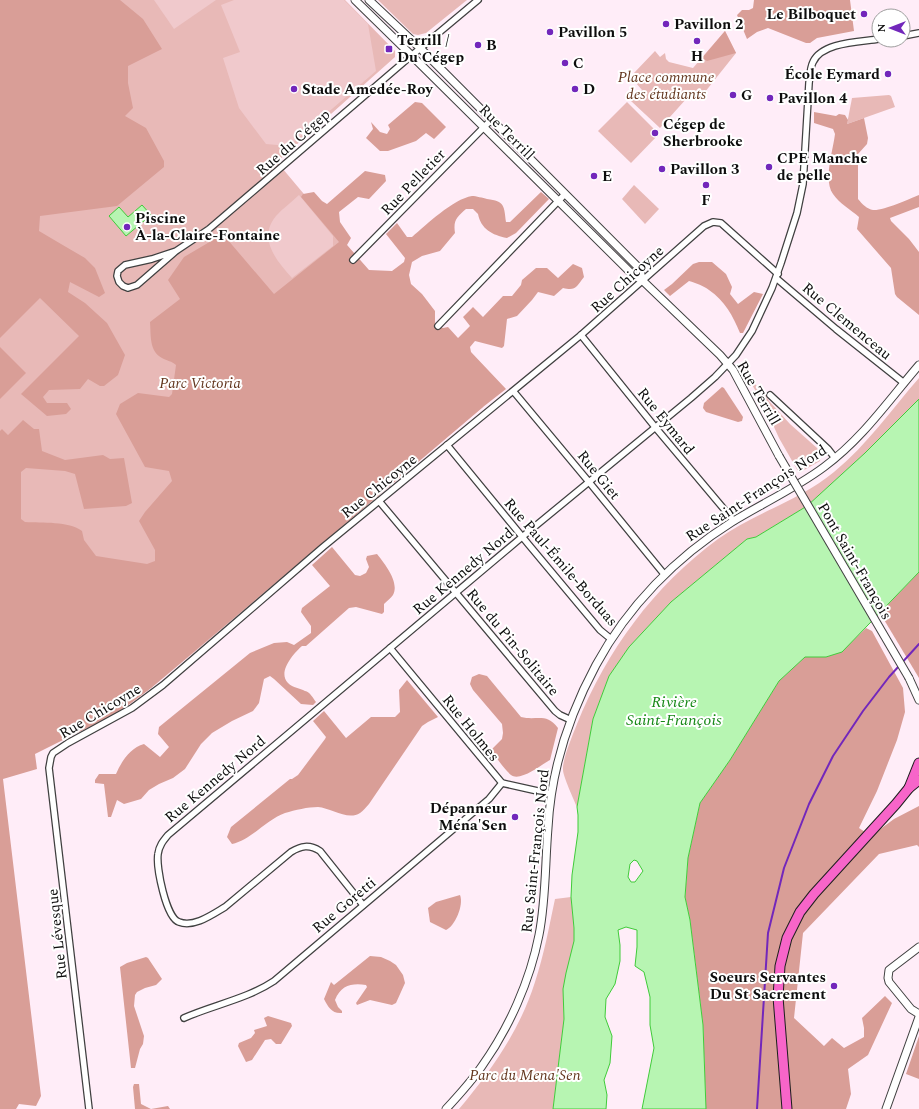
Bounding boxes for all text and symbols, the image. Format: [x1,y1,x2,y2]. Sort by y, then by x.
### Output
place label: Le Bilboquet [766,3,856,26]
north arrow [871,8,911,48]
marker: Le Bilboquet [859,9,869,19]
place label: Pavillon 2 [674,13,743,36]
marker: Pavillon 2 [661,19,671,29]
place label: Pavillon 5 [558,21,627,44]
text: N [873,23,890,32]
marker: Pavillon 5 [545,27,555,37]
place label: Terrill / Du Cégep [397,29,464,69]
place label: B [486,34,497,57]
marker: H [692,36,702,46]
marker: B [473,40,483,50]
marker: Terrill / Du Cégep [384,44,394,54]
place label: H [691,45,703,68]
place label: C [573,52,584,75]
marker: C [560,58,570,68]
place label: École Eymard [784,63,880,86]
park label: Place commune des étudiants [618,66,715,106]
marker: École Eymard [883,69,893,79]
place label: Stade Amedée-Roy [302,78,434,101]
place label: D [583,78,595,101]
marker: Stade Amedée-Roy [289,84,299,94]
marker: D [570,84,580,94]
place label: G [741,84,752,107]
place label: Pavillon 4 [778,87,848,110]
marker: G [728,90,738,100]
marker: Pavillon 4 [765,93,775,103]
street label: Rue Terrill [473,99,540,166]
street label: Rue du Cégep [251,104,336,181]
place label: Cégep de Sherbrooke [663,113,743,153]
marker: Cégep de Sherbrooke [650,128,660,138]
street label: Rue Pelletier [376,144,451,221]
place label: CPE Manche de pelle [777,147,868,187]
place label: Pavillon 3 [670,158,739,181]
marker: CPE Manche de pelle [764,162,774,172]
marker: Pavillon 3 [657,164,667,174]
place label: E [602,165,612,188]
marker: E [589,171,599,181]
marker: F [701,180,711,190]
place label: F [701,189,711,212]
place label: Piscine À-la-Claire-Fontaine [135,207,280,247]
marker: Piscine À-la-Claire-Fontaine [122,222,132,232]
street label: Rue Chicoyne [585,240,669,319]
street label: Rue Clemenceau [797,277,897,366]
street label: Rue Terrill [731,357,786,430]
park label: Parc Victoria [159,372,241,395]
street label: Rue Eymard [631,383,700,460]
street label: Rue Saint-François Nord [681,439,832,548]
street label: Rue Giet [571,445,626,505]
street label: Rue Chicoyne [336,448,422,524]
street label: Rue Paul-Émile-Borduas [498,493,623,632]
street label: Pont Saint-François [812,498,898,624]
street label: Rue Kennedy Nord [408,522,519,621]
street label: Rue du Pin-Solitaire [461,583,565,701]
street label: Rue Chicoyne [55,678,146,745]
street label: Rue Holmes [436,690,505,767]
water label: Rivière Saint-François [626,690,722,732]
street label: Rue Kennedy Nord [160,730,271,829]
street label: Rue Saint-François Nord [515,768,556,934]
place label: Dépanneur Ména'Sen [430,797,508,837]
marker: Dépanneur Ména'Sen [510,812,520,822]
street label: Rue Goretti [307,872,381,939]
street label: Rue Lévesque [41,887,74,980]
place label: Soeurs Servantes Du St Sacrement [709,966,826,1006]
marker: Soeurs Servantes Du St Sacrement [829,981,839,991]
park label: Parc du Mena'Sen [469,1064,581,1087]

